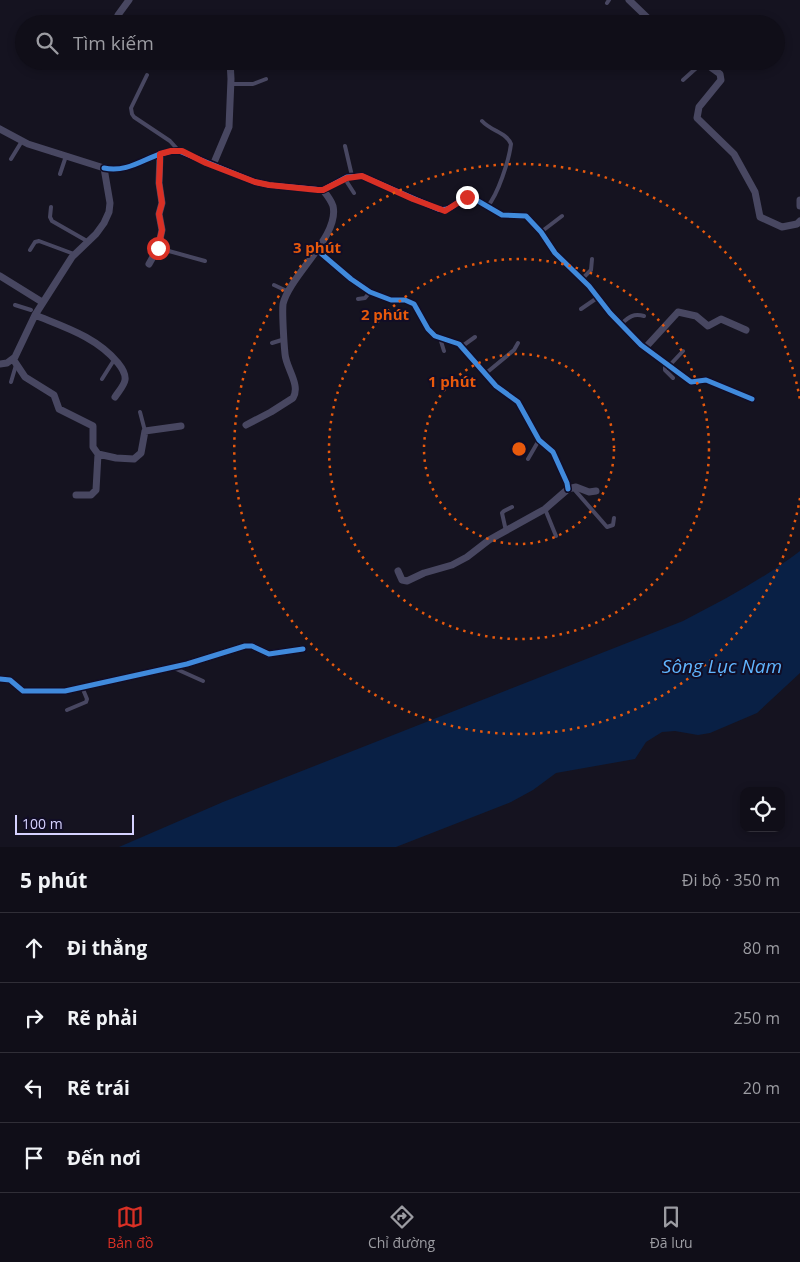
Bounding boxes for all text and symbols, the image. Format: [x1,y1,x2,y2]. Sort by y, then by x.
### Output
search box [15,15,785,70]
icon: search [33,29,61,57]
text: Tìm kiếm [73,30,154,56]
route end [456,186,479,209]
route start [147,237,170,260]
text: 3 phút [293,237,342,257]
text: 2 phút [361,304,410,324]
text: 1 phút [428,371,477,391]
centre of rings [510,440,528,458]
water label: Sông Lục Nam [662,653,782,679]
map controls [740,787,785,832]
button: locate [740,787,785,832]
scale bar [15,812,134,835]
text: 100 m [22,814,63,833]
text: 5 phút [20,866,87,894]
text: Đi bộ · 350 m [682,869,780,891]
icon: ahead [20,934,48,962]
text: Đi thẳng [67,935,147,961]
text: 80 m [743,937,780,959]
icon: right [20,1004,48,1032]
text: Rẽ phải [67,1005,138,1031]
text: 250 m [734,1007,780,1029]
icon: left [20,1074,48,1102]
text: Rẽ trái [67,1075,130,1101]
text: 20 m [743,1077,780,1099]
icon: arrive [20,1144,48,1172]
text: Đến nơi [67,1145,141,1171]
tab: Bản đồ [107,1203,153,1252]
tab: Chỉ đường [368,1203,435,1252]
tab: Đã lưu [650,1203,693,1252]

